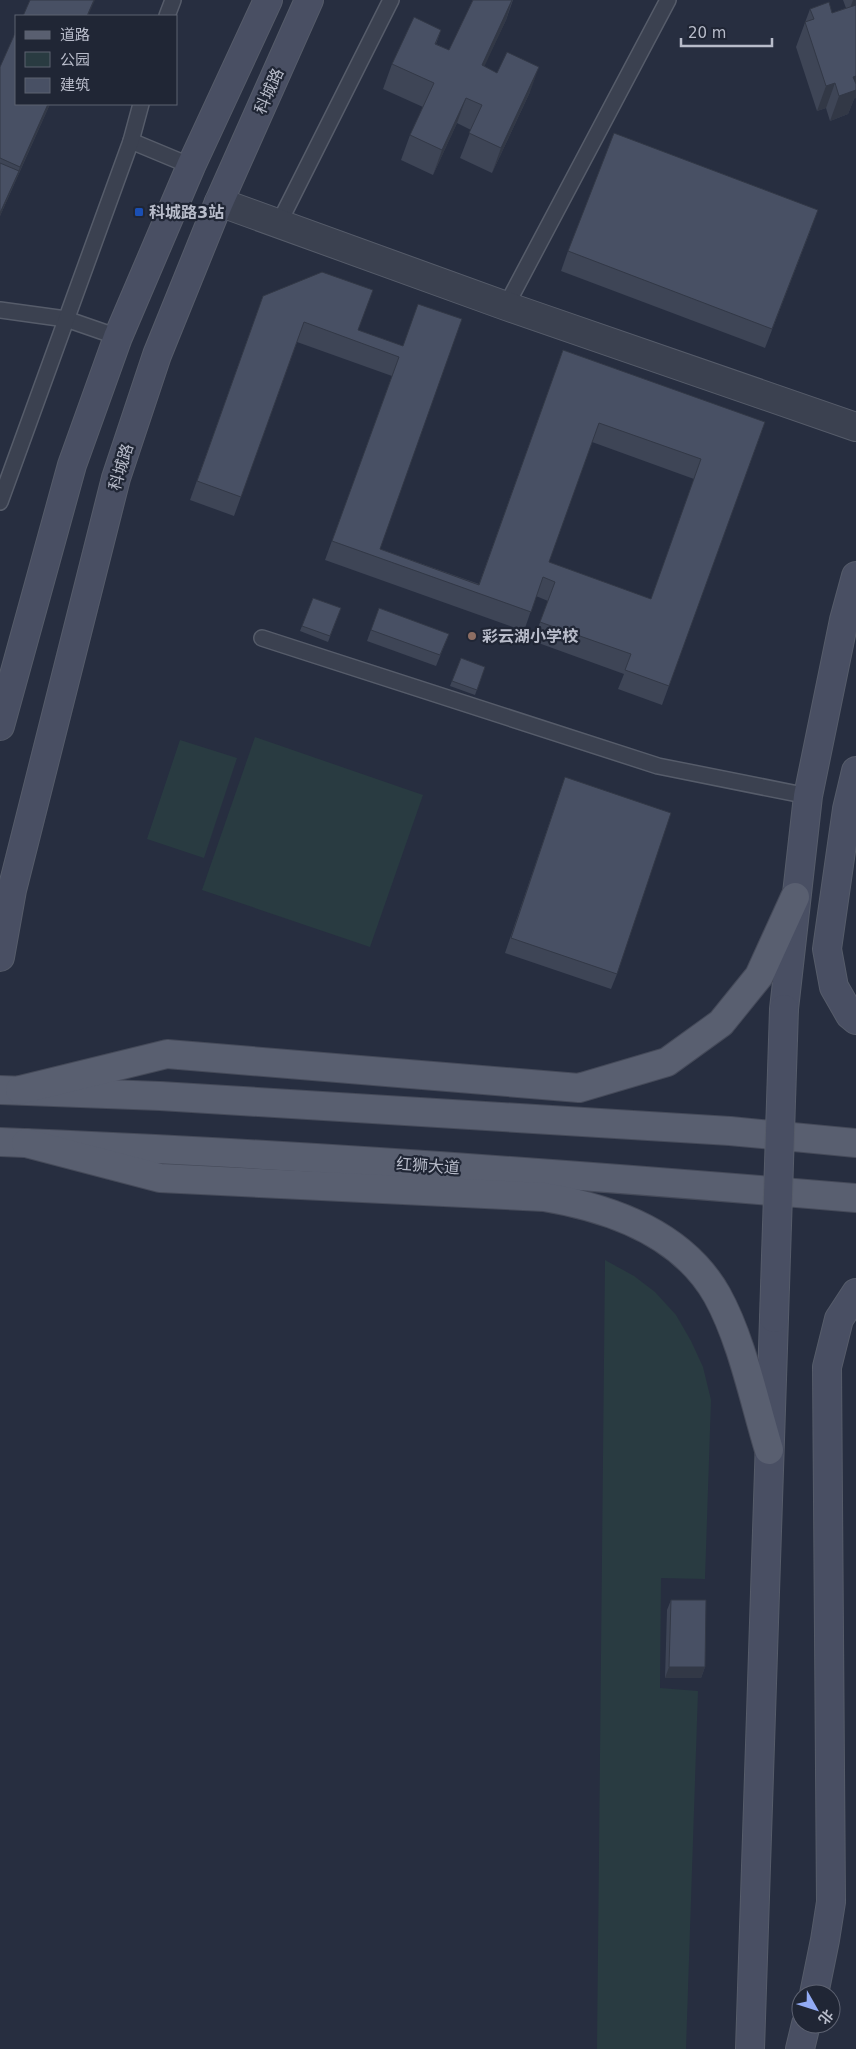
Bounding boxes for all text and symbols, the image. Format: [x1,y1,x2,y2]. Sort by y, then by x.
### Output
legend [15,15,178,105]
scale bar [681,15,772,47]
text: 20 m [688,24,726,42]
text: 道路 [60,26,90,44]
text: 公园 [60,51,90,69]
street label: 科城路 [251,65,287,117]
text: 建筑 [60,76,90,94]
place label: 科城路3站 [149,203,224,222]
marker: 科城路3站 [133,206,145,218]
street label: 科城路 [105,441,137,493]
place label: 彩云湖小学校 [482,627,579,646]
marker: 彩云湖小学校 [466,630,478,642]
street label: 红狮大道 [395,1154,461,1178]
north arrow [791,1984,841,2034]
text: 北 [815,2007,837,2028]

